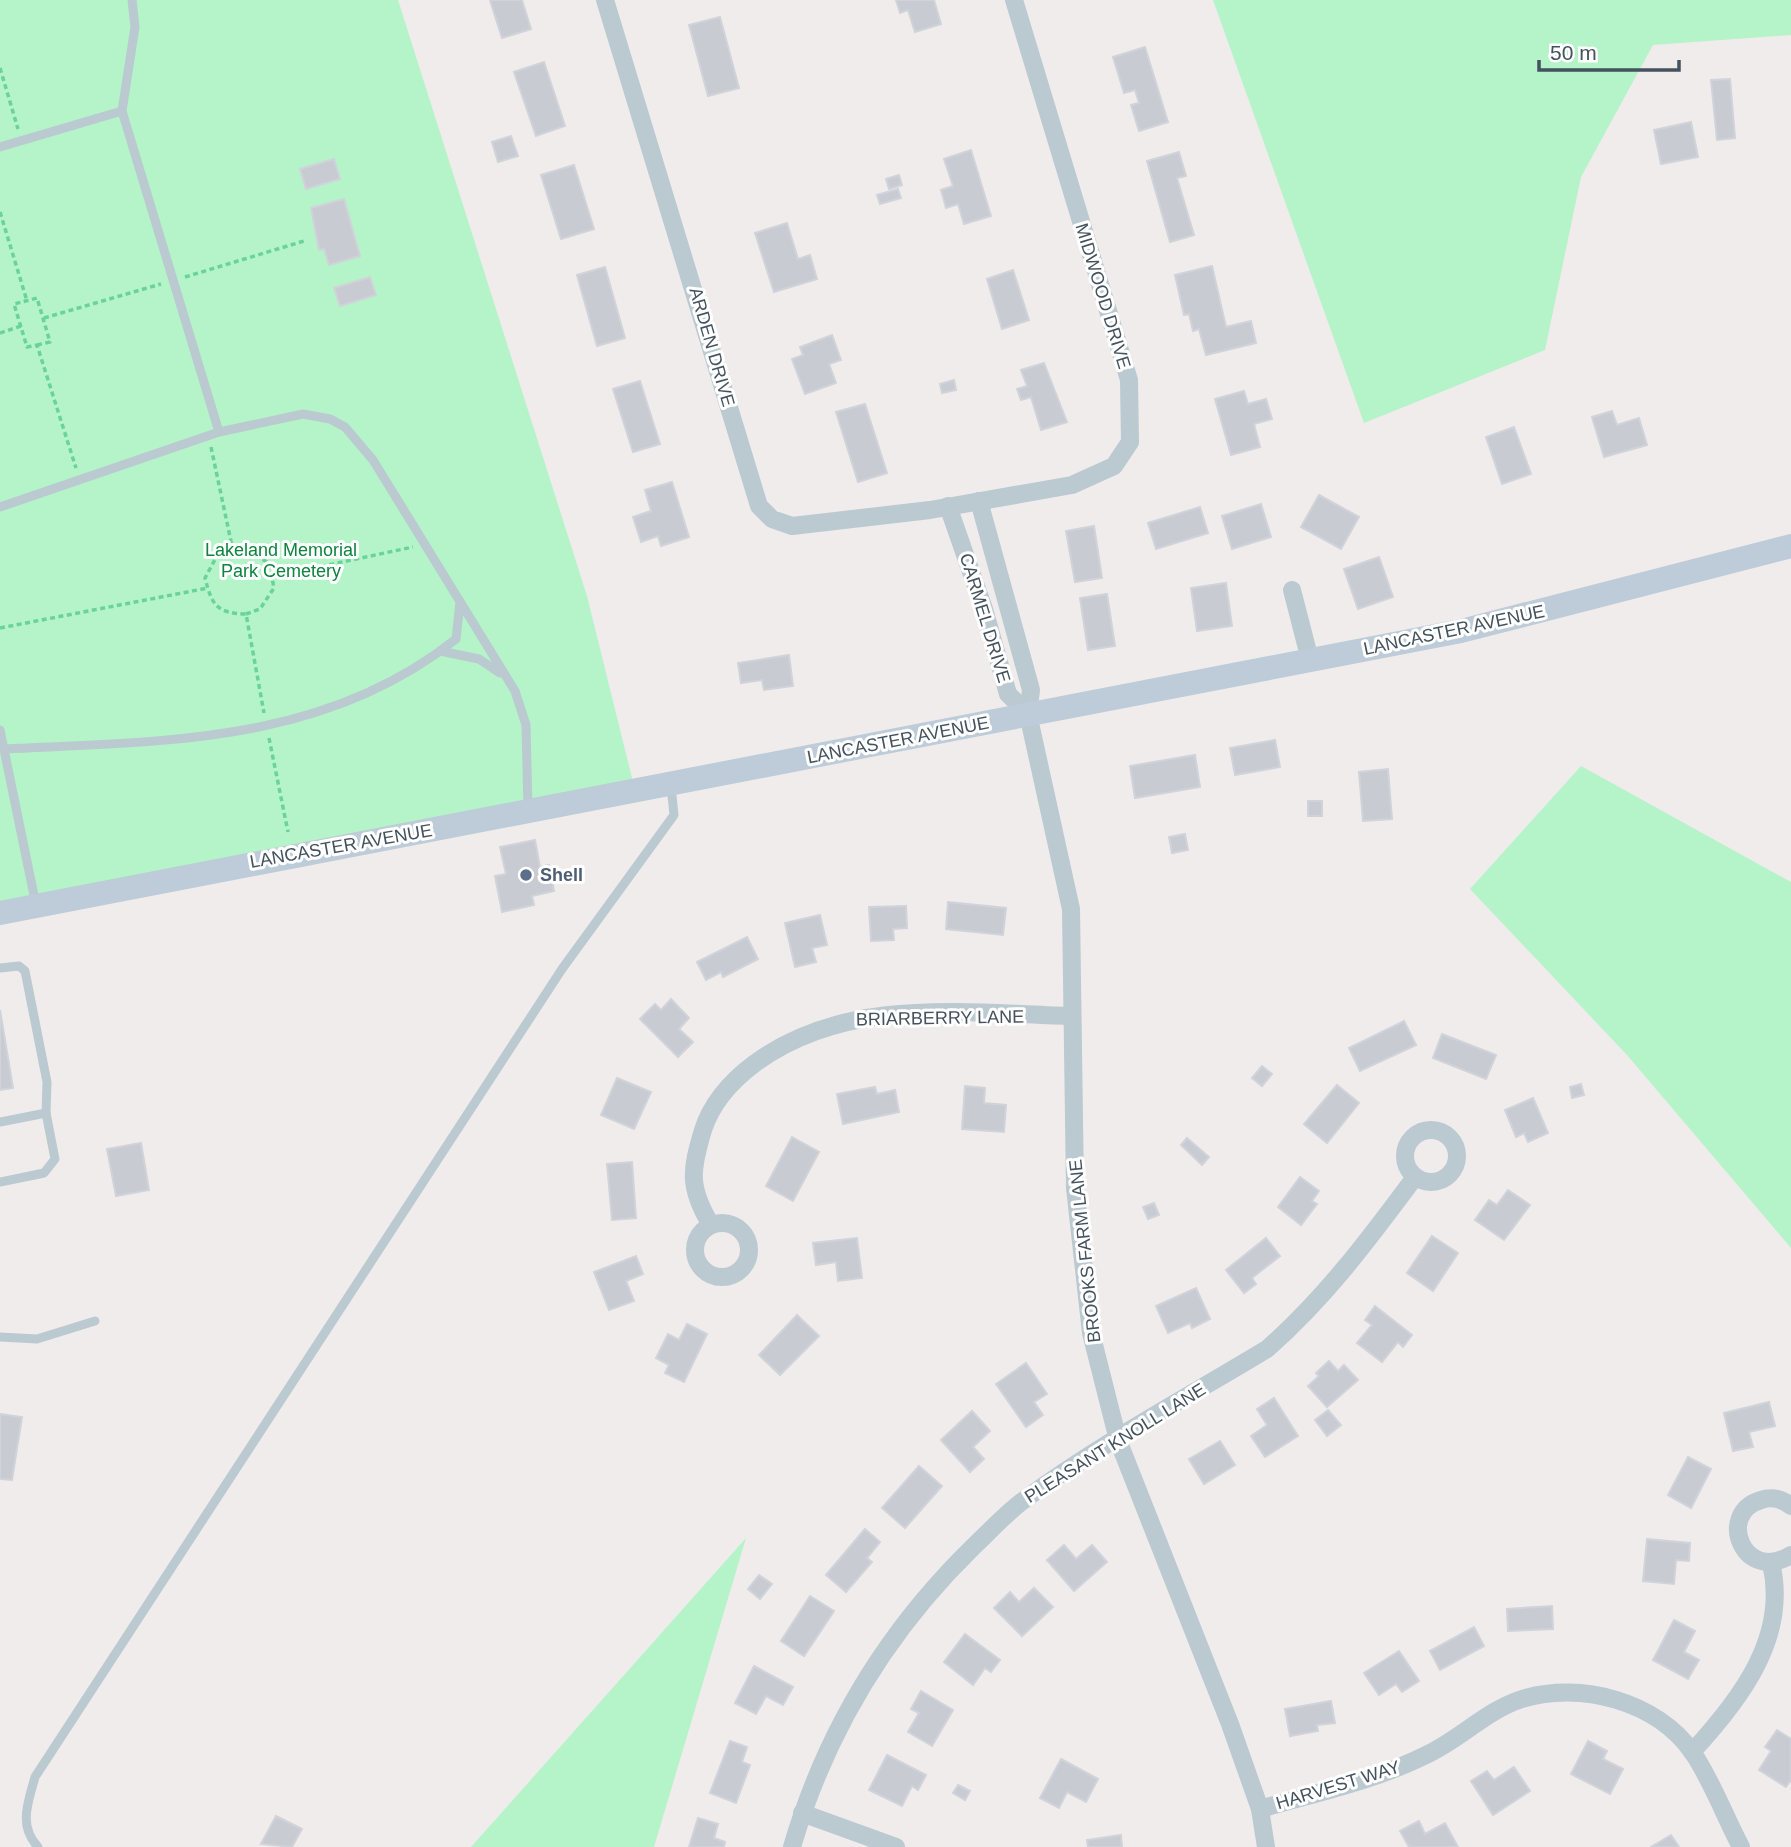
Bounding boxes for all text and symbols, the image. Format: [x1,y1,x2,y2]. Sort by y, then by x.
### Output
scale bar [1539,28,1679,72]
text: 50 m [1550,41,1597,64]
street label: MIDWOOD DRIVE [1071,221,1135,371]
street label: ARDEN DRIVE [685,285,739,409]
park label: Lakeland Memorial Park Cemetery [205,540,357,581]
street label: CARMEL DRIVE [956,551,1014,685]
street label: LANCASTER AVENUE [1362,601,1546,659]
street label: LANCASTER AVENUE [805,713,991,767]
street label: LANCASTER AVENUE [248,820,434,872]
place label: Shell [540,865,583,885]
marker: Shell [518,867,534,883]
street label: BRIARBERRY LANE [856,1007,1024,1029]
street label: BROOKS FARM LANE [1065,1158,1105,1344]
street label: PLEASANT KNOLL LANE [1021,1379,1209,1507]
street label: HARVEST WAY [1274,1757,1402,1813]

